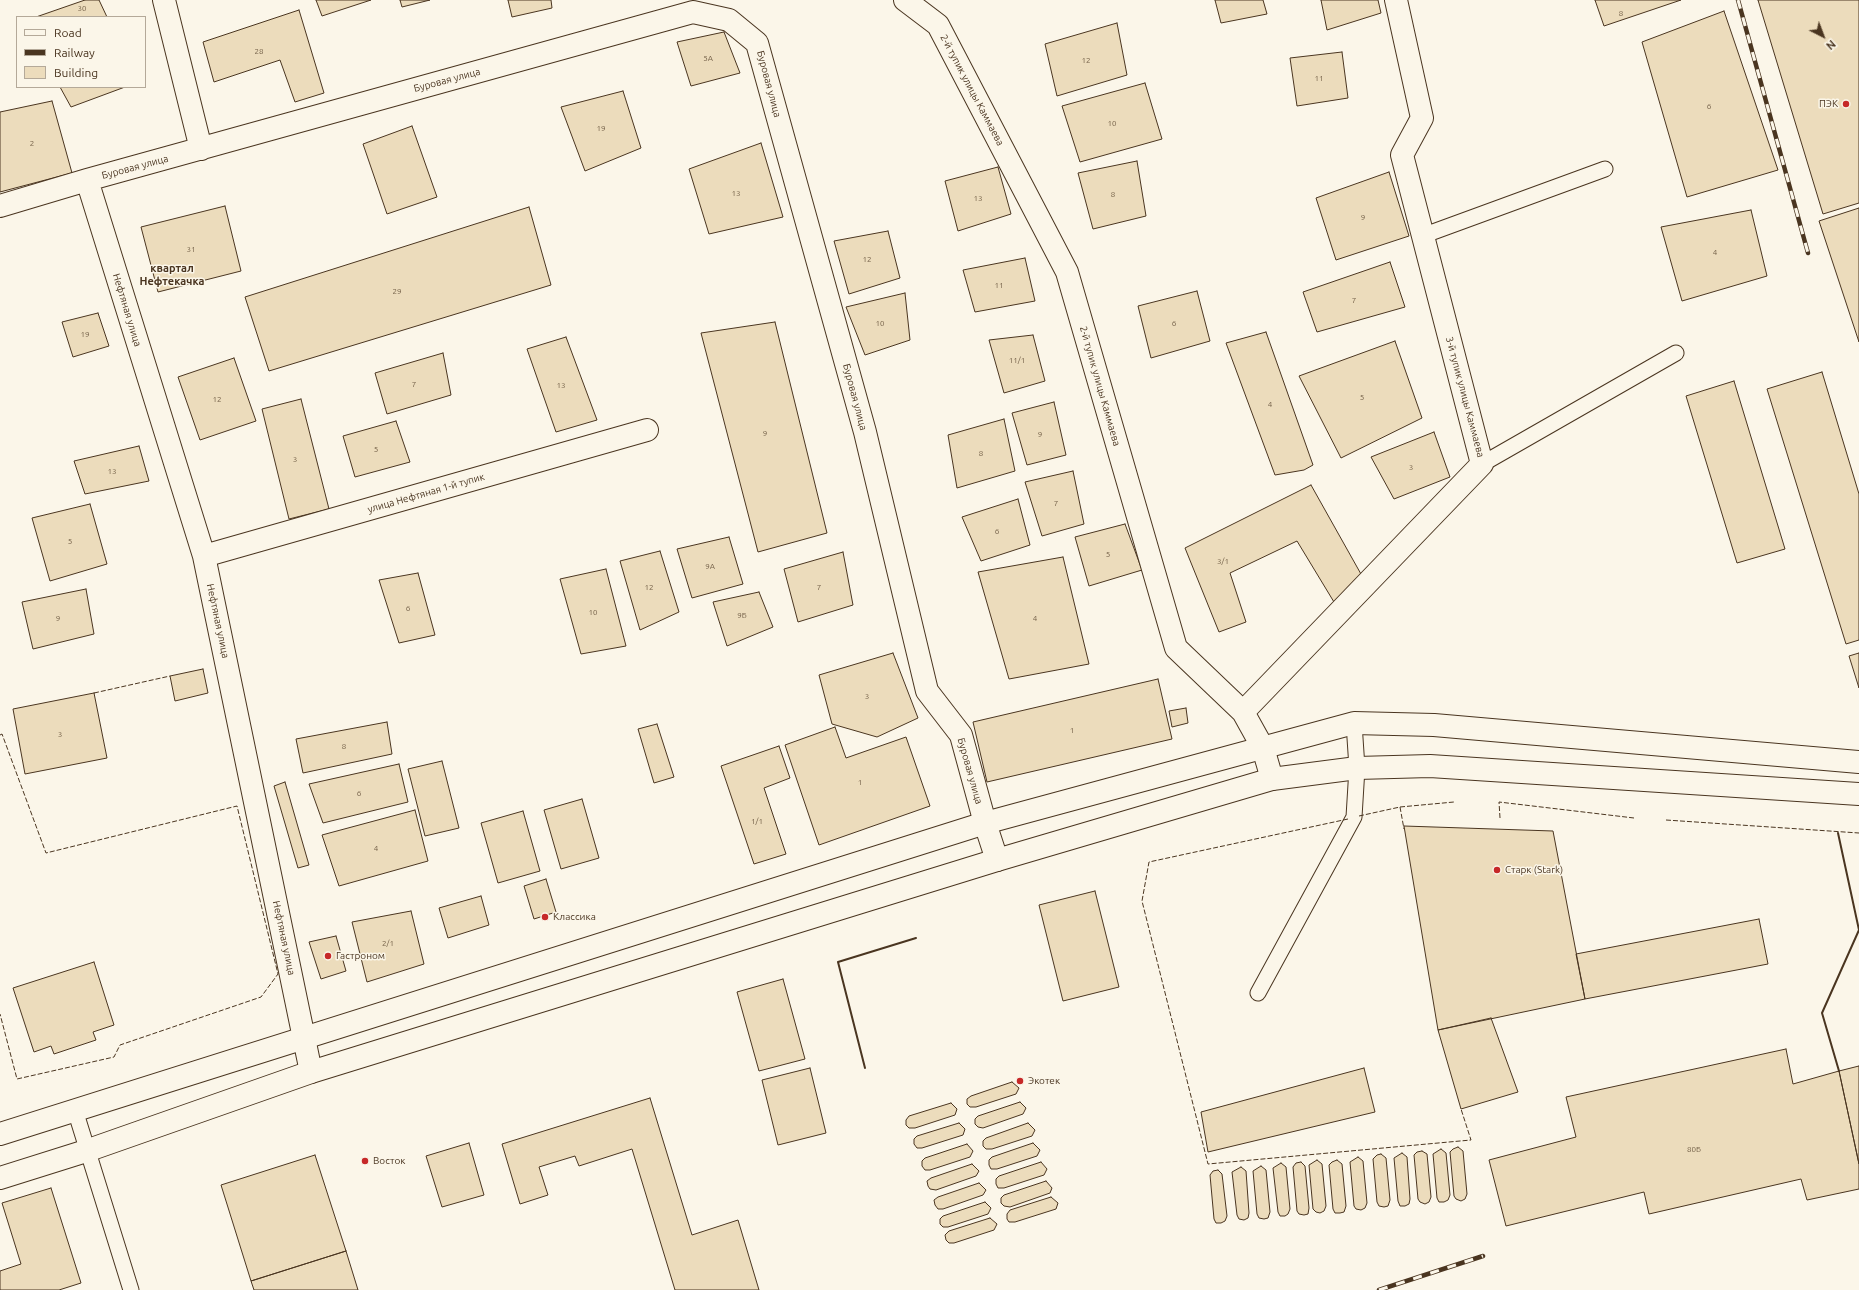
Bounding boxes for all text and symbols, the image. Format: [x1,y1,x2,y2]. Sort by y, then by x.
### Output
house number: 30 [77,3,87,13]
house number: 8 [1619,8,1623,18]
legend [16,16,146,88]
north arrow [1803,16,1843,56]
text: Road [54,26,82,39]
street label: 2-й тупик улицы Каммаева [938,32,1006,148]
text: N [1824,38,1838,52]
text: Railway [54,46,95,59]
house number: 28 [254,46,264,56]
street label: Буровая улица [754,49,784,119]
house number: 5А [703,53,713,63]
house number: 12 [1081,55,1091,65]
street label: Буровая улица [412,65,482,95]
text: Building [54,66,98,79]
house number: 11 [1314,73,1324,83]
place label: ПЭК [1819,98,1838,110]
marker: ПЭК [1841,99,1851,109]
house number: 6 [1707,101,1711,111]
house number: 10 [1107,118,1117,128]
house number: 19 [596,123,606,133]
house number: 2 [30,138,34,148]
street label: Буровая улица [100,152,170,182]
house number: 13 [731,188,741,198]
house number: 8 [1111,189,1115,199]
house number: 13 [973,193,983,203]
house number: 9 [1361,212,1365,222]
house number: 31 [186,244,196,254]
house number: 4 [1713,247,1717,257]
house number: 12 [862,254,872,264]
district label: квартал Нефтекачка [139,261,205,287]
street label: Нефтяная улица [110,272,144,348]
house number: 11 [994,280,1004,290]
house number: 29 [392,286,402,296]
house number: 7 [1352,295,1356,305]
house number: 10 [875,318,885,328]
house number: 6 [1172,318,1176,328]
street label: 2-й тупик улицы Каммаева [1077,325,1123,447]
house number: 19 [80,329,90,339]
street label: 3-й тупик улицы Каммаева [1443,335,1487,459]
house number: 11/1 [1009,355,1025,365]
street label: Буровая улица [840,362,870,432]
house number: 7 [412,379,416,389]
house number: 13 [556,380,566,390]
house number: 5 [1360,392,1364,402]
house number: 12 [212,394,222,404]
house number: 4 [1268,399,1272,409]
house number: 9 [763,428,767,438]
house number: 9 [1038,429,1042,439]
house number: 5 [374,444,378,454]
house number: 8 [979,448,983,458]
house number: 3 [293,454,297,464]
house number: 3 [1409,462,1413,472]
house number: 13 [107,466,117,476]
street label: улица Нефтяная 1-й тупик [366,471,486,515]
house number: 7 [1054,498,1058,508]
house number: 6 [995,526,999,536]
house number: 5 [68,536,72,546]
house number: 5 [1106,549,1110,559]
house number: 3/1 [1217,556,1229,566]
house number: 9А [705,561,715,571]
house number: 12 [644,582,654,592]
house number: 7 [817,582,821,592]
street label: Нефтяная улица [204,583,232,659]
house number: 6 [406,603,410,613]
house number: 10 [588,607,598,617]
house number: 9Б [737,610,747,620]
house number: 9 [56,613,60,623]
house number: 4 [1033,613,1037,623]
house number: 3 [865,691,869,701]
house number: 1 [1070,725,1074,735]
house number: 3 [58,729,62,739]
street label: Буровая улица [955,736,985,806]
house number: 8 [342,741,346,751]
house number: 1 [858,777,862,787]
house number: 6 [357,788,361,798]
house number: 1/1 [751,816,763,826]
house number: 4 [374,843,378,853]
place label: Старк (Stark) [1505,864,1563,876]
marker: Старк (Stark) [1492,865,1502,875]
street label: Нефтяная улица [270,900,298,976]
place label: Классика [553,911,596,923]
marker: Классика [540,912,550,922]
house number: 2/1 [382,938,394,948]
place label: Гастроном [336,950,385,962]
marker: Гастроном [323,951,333,961]
place label: Экотек [1028,1075,1060,1087]
marker: Экотек [1015,1076,1025,1086]
house number: 80Б [1687,1144,1701,1154]
place label: Восток [373,1155,405,1167]
marker: Восток [360,1156,370,1166]

